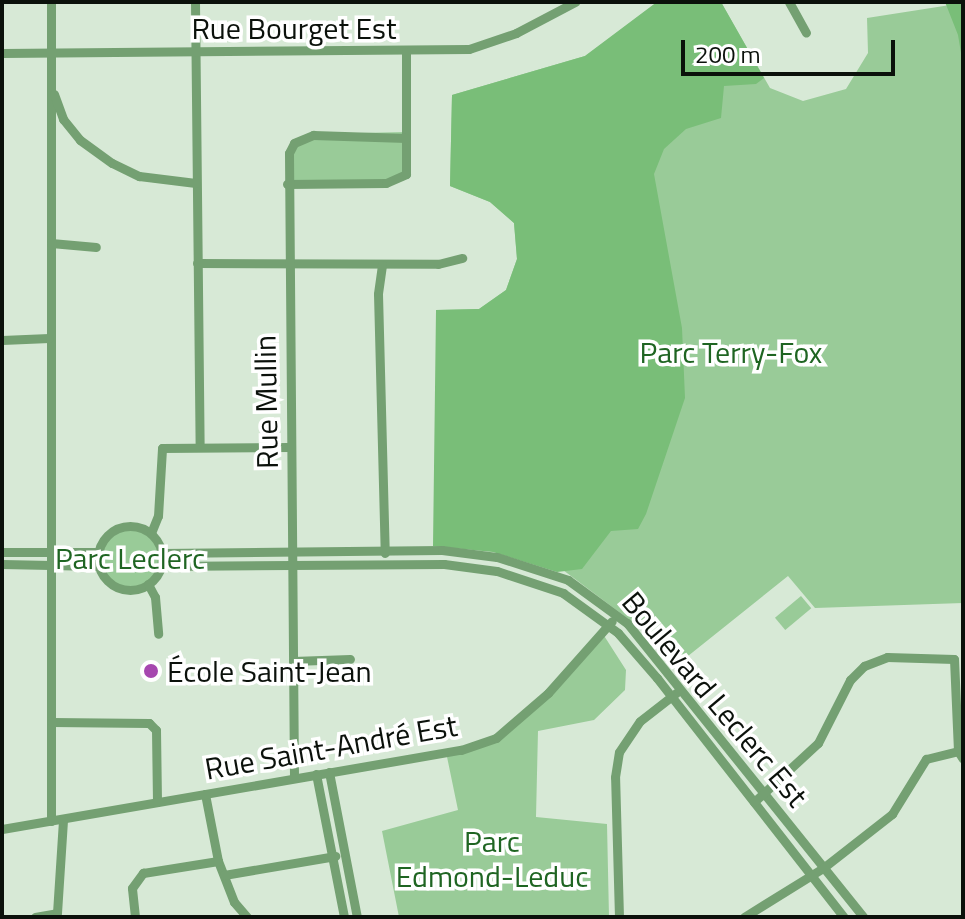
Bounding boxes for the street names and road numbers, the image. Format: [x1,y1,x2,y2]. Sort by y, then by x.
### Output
street label: Rue Bourget Est [191,10,397,46]
street label: Rue Mullin [247,335,285,469]
street label: Boulevard Leclerc Est [615,584,815,814]
street label: Rue Saint-André Est [202,707,460,787]

